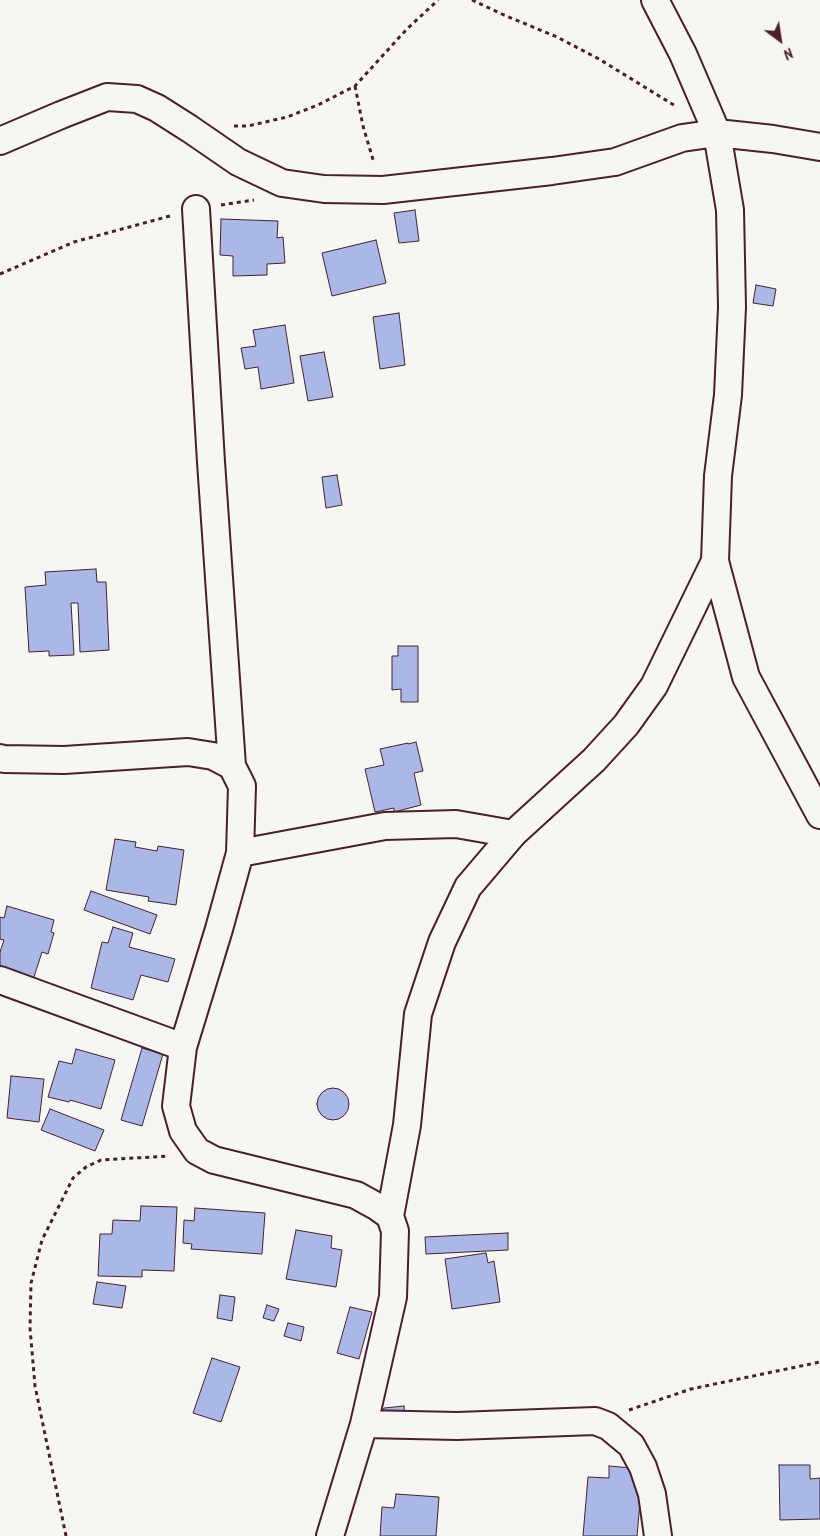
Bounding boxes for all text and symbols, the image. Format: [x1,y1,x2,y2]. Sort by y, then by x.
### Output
north arrow [755,15,805,65]
text: N [778,41,797,65]

